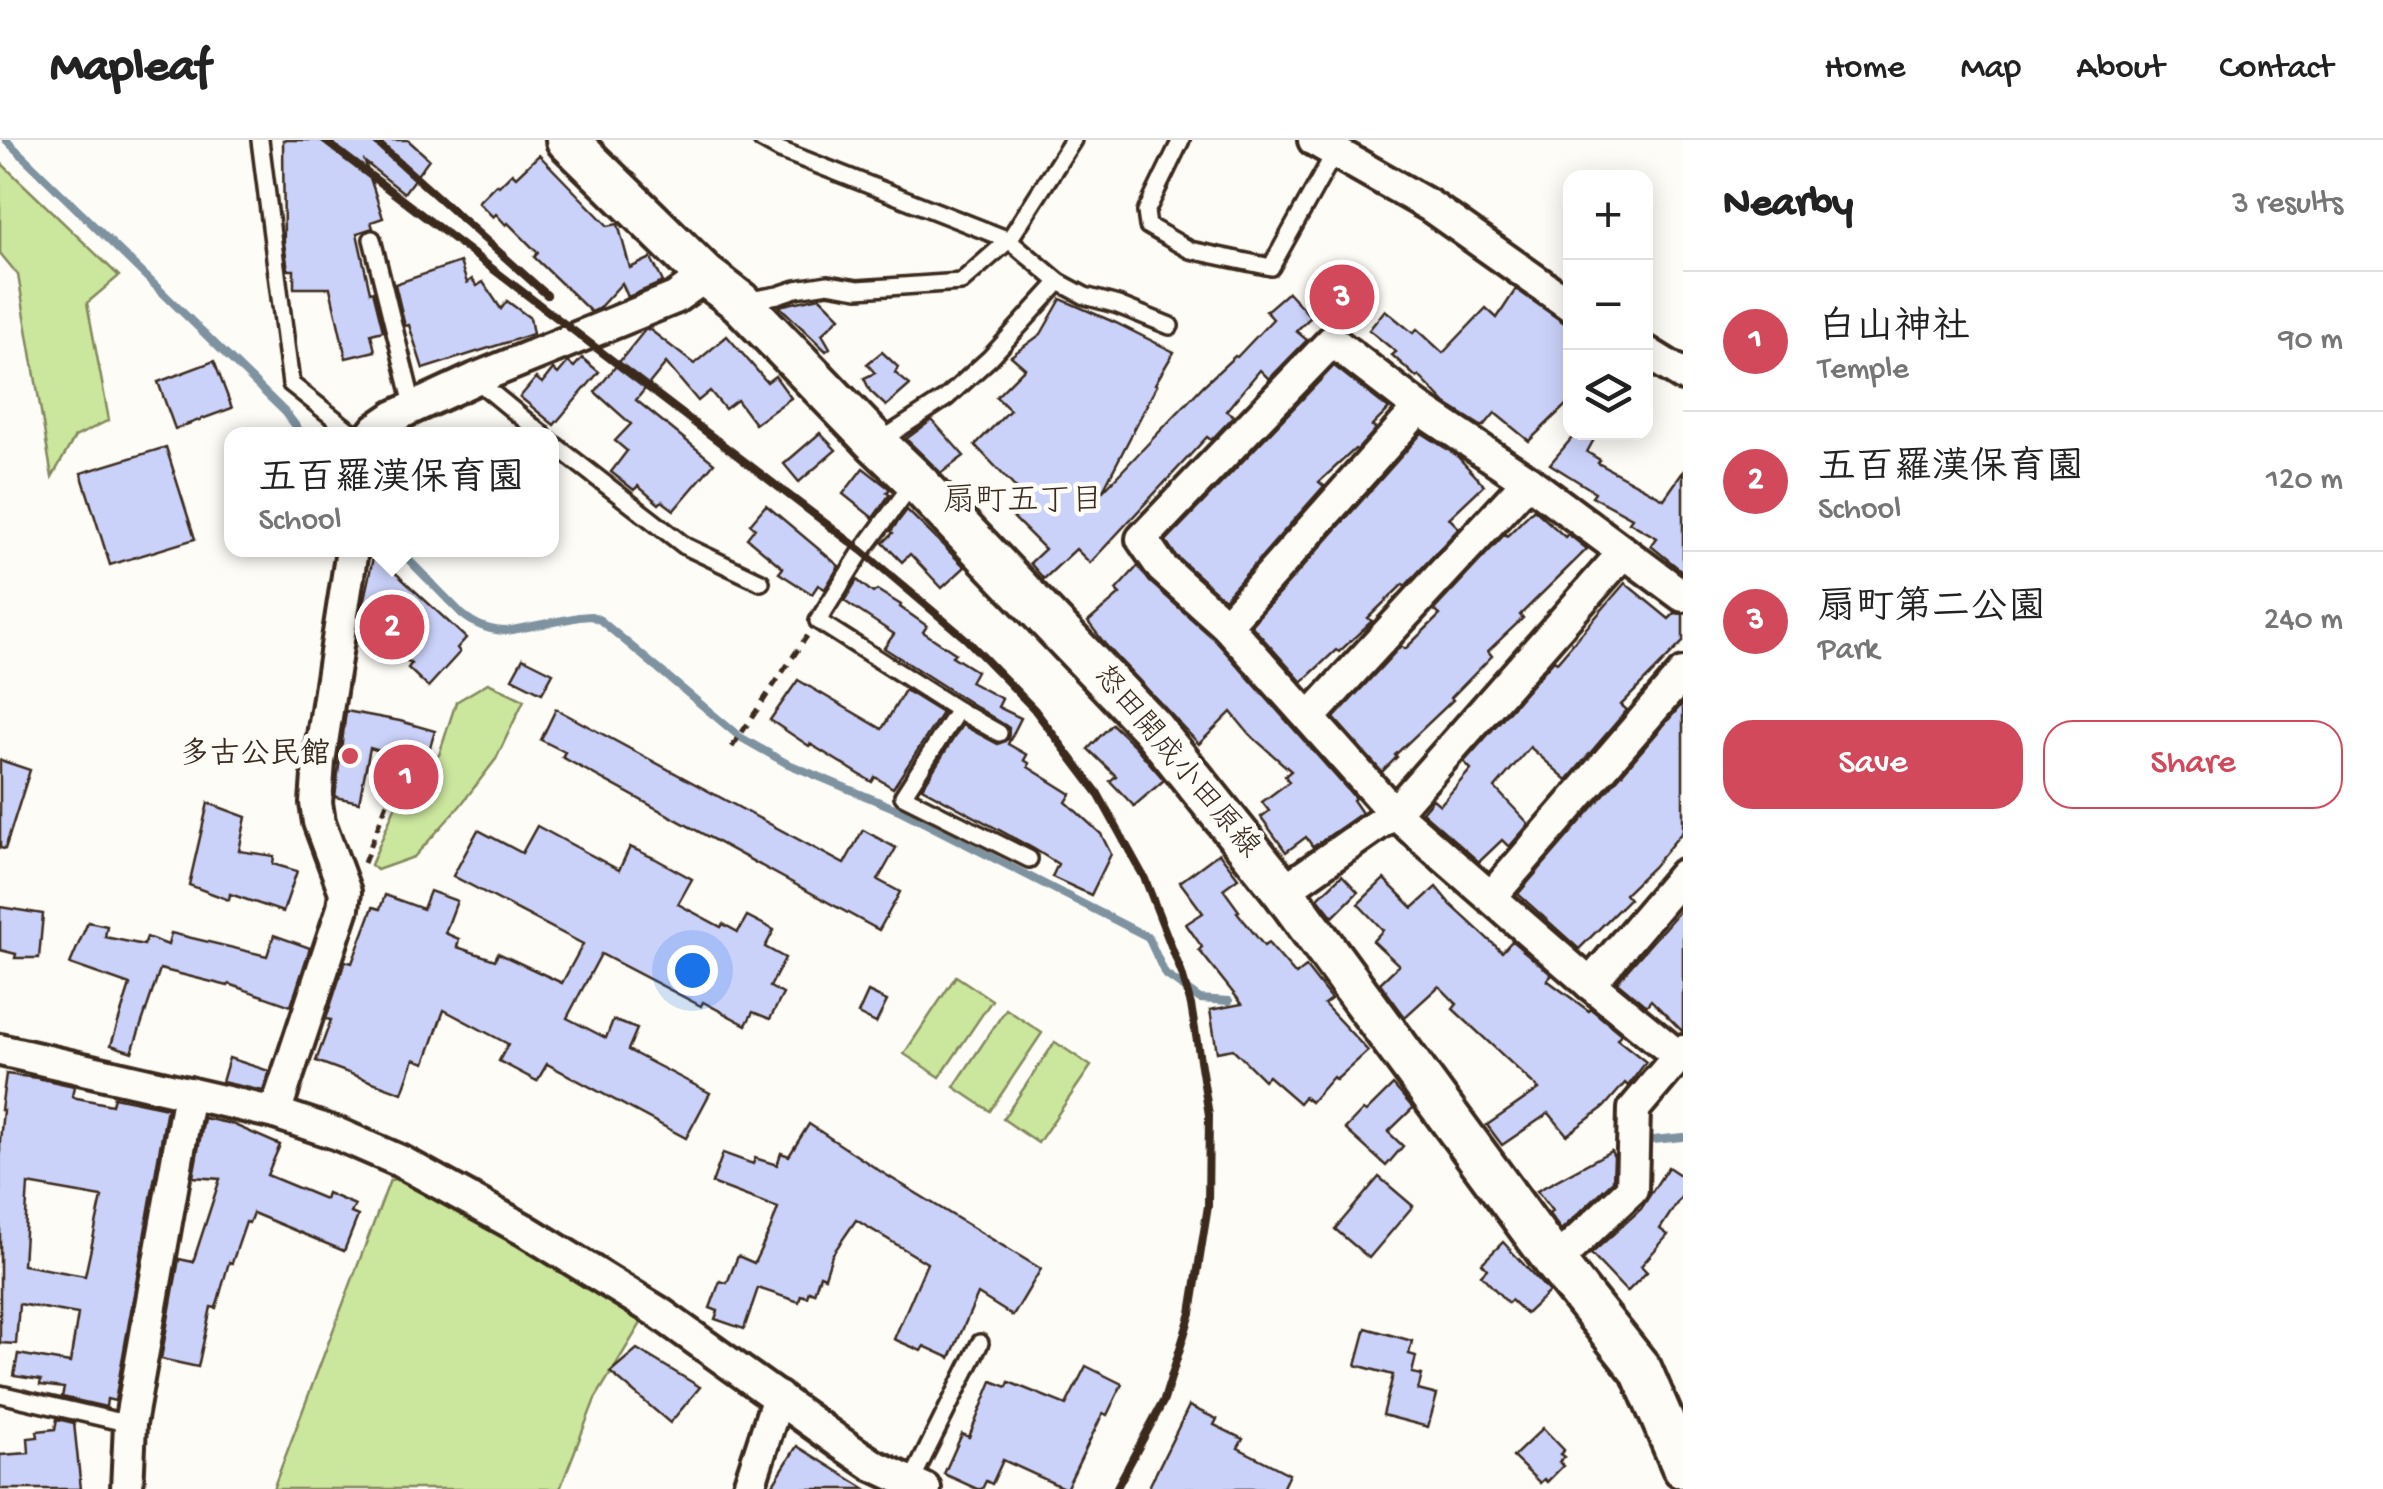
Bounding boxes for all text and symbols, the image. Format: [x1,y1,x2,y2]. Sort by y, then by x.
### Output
text: Mapleaf [50,41,210,98]
text: Home [1824,49,1905,90]
text: Map [1960,49,2021,90]
text: About [2076,49,2164,90]
text: Contact [2219,49,2333,90]
map controls [1563,170,1653,440]
button: + [1563,170,1653,260]
text: Nearby [1723,181,1853,230]
text: 3 results [2232,186,2343,224]
pin: 3 [1310,260,1374,334]
button: − [1563,260,1653,350]
text: 白山神社 [1818,308,1970,352]
text: 1 [1749,322,1762,360]
text: 90 m [2279,322,2343,360]
button: layers [1563,350,1653,440]
text: Temple [1818,352,1909,390]
popup [224,427,559,557]
text: 五百羅漢保育園 [1818,448,2084,492]
text: 五百羅漢保育園 [258,459,525,503]
text: 2 [1748,462,1763,500]
text: 120 m [2266,462,2343,500]
district label: 扇町五丁目 [943,484,1103,522]
text: School [1818,492,1901,530]
text: School [258,503,342,541]
text: 扇町第二公園 [1818,588,2046,632]
pin: 2 [360,590,424,664]
text: 3 [1747,602,1764,640]
text: 240 m [2264,602,2343,640]
text: Park [1818,632,1879,670]
street label: 怒田開成小田原線 [1084,659,1267,866]
button: Save [1723,720,2023,809]
button: Share [2043,720,2343,809]
place label: 多古公民館 [180,737,330,774]
pin: 1 [374,740,438,814]
marker: 多古公民館 [339,745,361,767]
your location [667,945,718,996]

